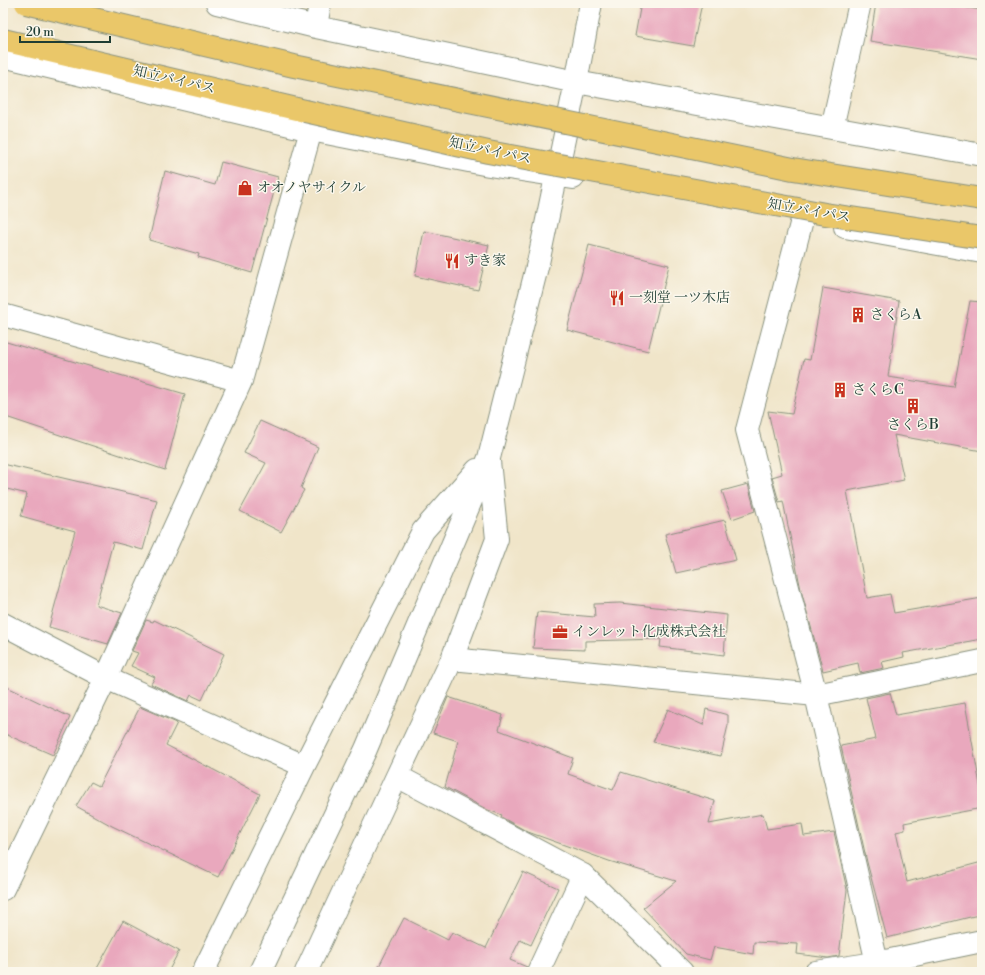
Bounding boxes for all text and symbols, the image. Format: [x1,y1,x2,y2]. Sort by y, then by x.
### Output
scale bar [20,18,110,44]
text: 20 m [26,25,54,40]
street label: 知立バイパス [131,62,217,98]
street label: 知立バイパス [447,133,533,169]
shop icon: オオノヤサイクル [236,179,254,197]
place label: オオノヤサイクル [257,179,366,197]
street label: 知立バイパス [766,195,852,227]
restaurant icon: すき家 [443,252,461,270]
place label: すき家 [464,252,506,270]
restaurant icon: 一刻堂 一ツ木店 [608,289,626,307]
place label: 一刻堂 一ツ木店 [629,289,730,307]
building icon: さくらA [849,306,867,324]
place label: さくらA [870,306,922,324]
building icon: さくらC [831,381,849,399]
place label: さくらC [852,381,904,399]
building icon: さくらB [904,397,922,415]
place label: さくらB [887,416,939,434]
office icon: インレット化成株式会社 [551,623,569,641]
place label: インレット化成株式会社 [572,623,726,641]

